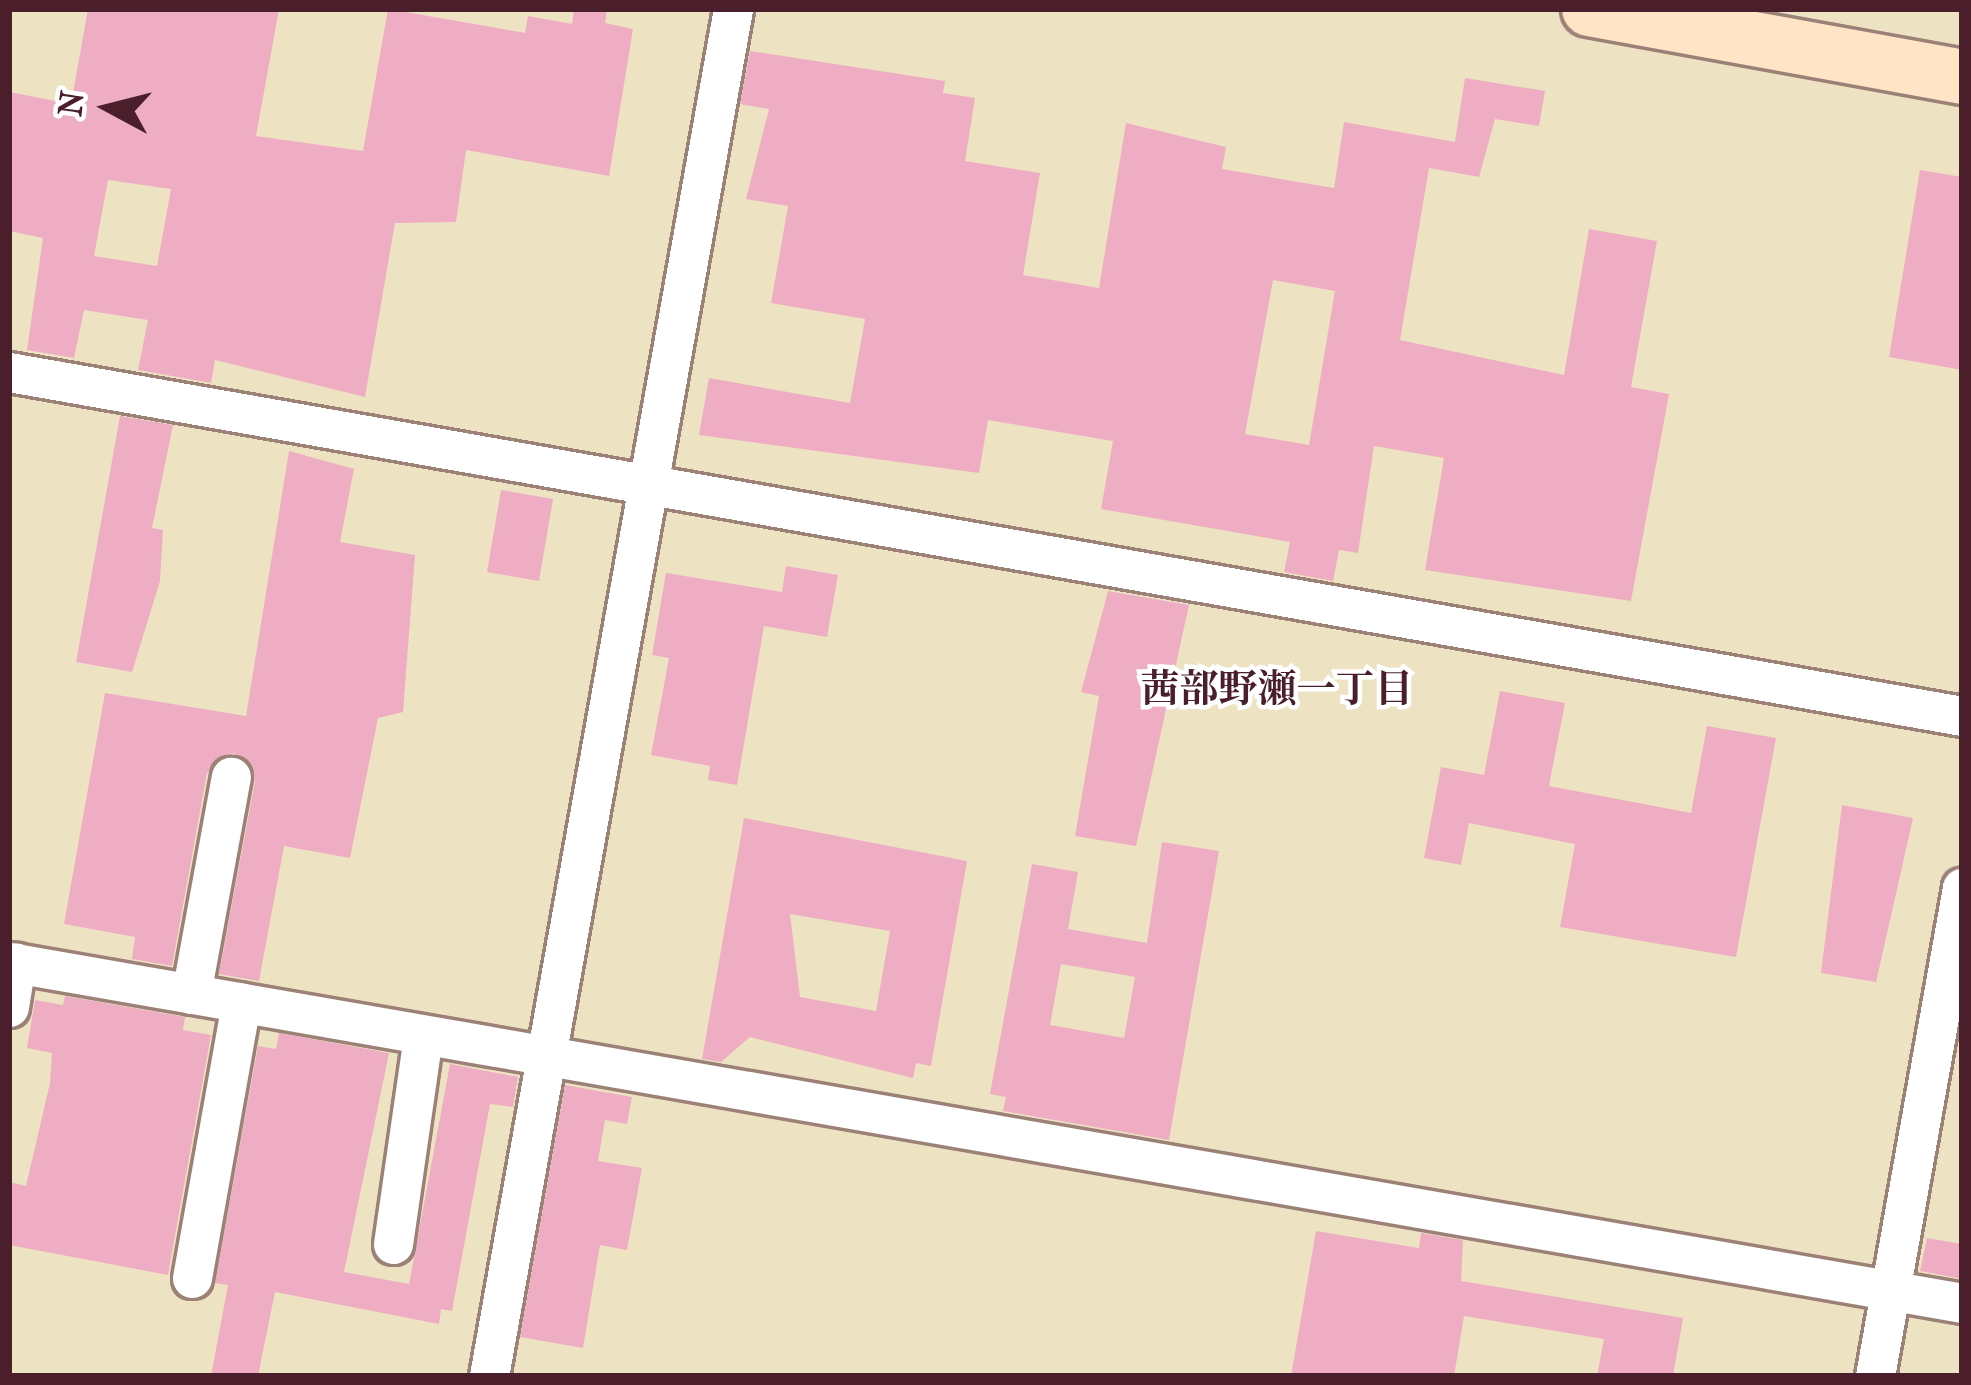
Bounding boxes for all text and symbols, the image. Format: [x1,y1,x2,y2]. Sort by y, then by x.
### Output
north arrow [48,48,168,168]
text: N [51,89,93,118]
district label: 茜部野瀬一丁目 [1141,666,1413,712]

